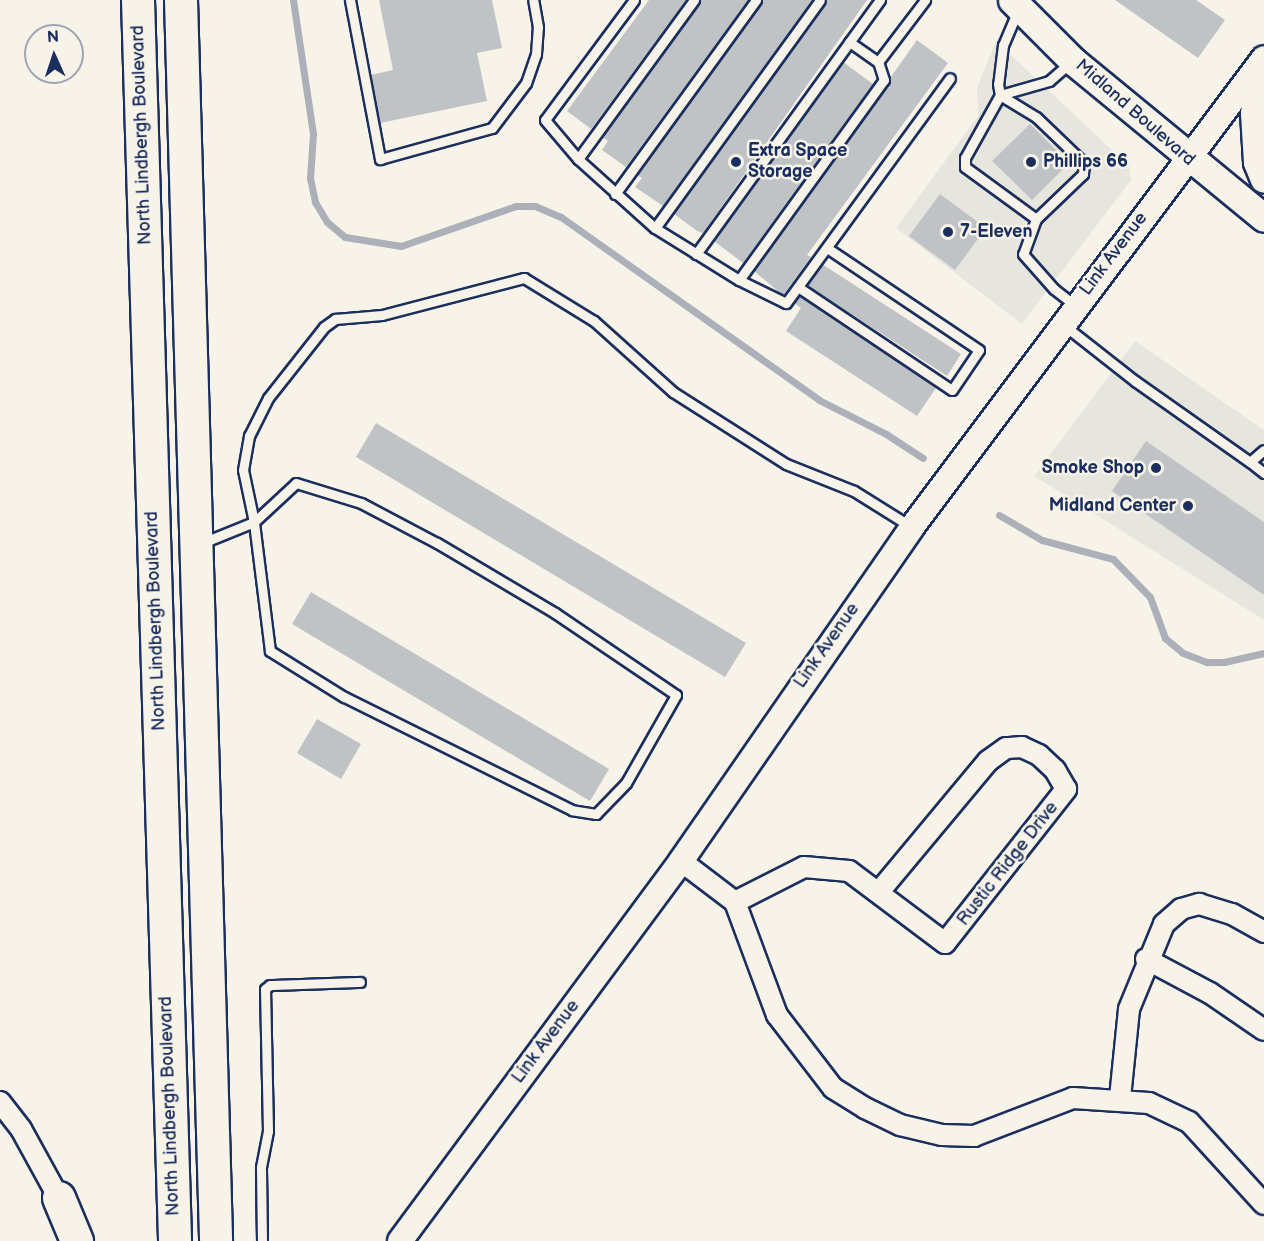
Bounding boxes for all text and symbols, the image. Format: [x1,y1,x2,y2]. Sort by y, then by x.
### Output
north arrow [24,24,84,84]
street label: North Lindbergh Boulevard [127,25,157,245]
text: N [47,28,60,47]
street label: Midland Boulevard [1071,55,1199,171]
place label: Extra Space Storage [748,141,847,184]
place label: Phillips 66 [1043,151,1128,173]
marker: Extra Space Storage [729,155,743,169]
marker: Phillips 66 [1024,155,1038,169]
street label: Link Avenue [1076,208,1152,300]
place label: 7-Eleven [960,221,1032,243]
marker: 7-Eleven [941,225,955,239]
place label: Smoke Shop [1042,457,1144,479]
marker: Smoke Shop [1149,461,1163,475]
place label: Midland Center [1049,495,1176,517]
marker: Midland Center [1181,499,1195,513]
street label: North Lindbergh Boulevard [141,511,171,731]
street label: Link Avenue [790,599,864,693]
street label: Rustic Ridge Drive [953,798,1063,930]
street label: North Lindbergh Boulevard [155,996,185,1216]
street label: Link Avenue [508,996,584,1088]

